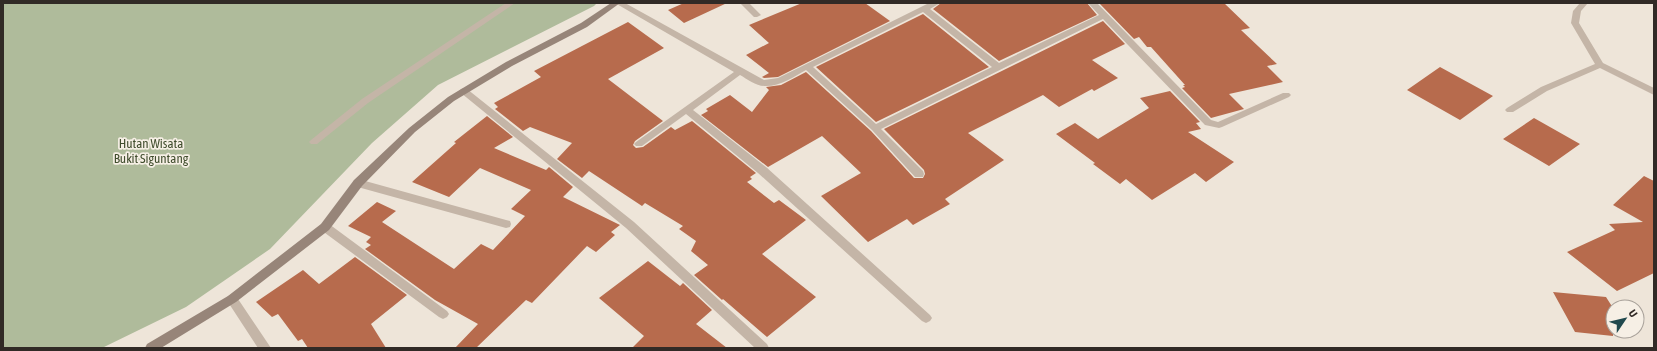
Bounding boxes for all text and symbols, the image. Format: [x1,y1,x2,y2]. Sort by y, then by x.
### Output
park label: Hutan Wisata Bukit Siguntang [114,136,189,166]
north arrow [1605,299,1645,339]
text: U [1626,307,1640,319]

